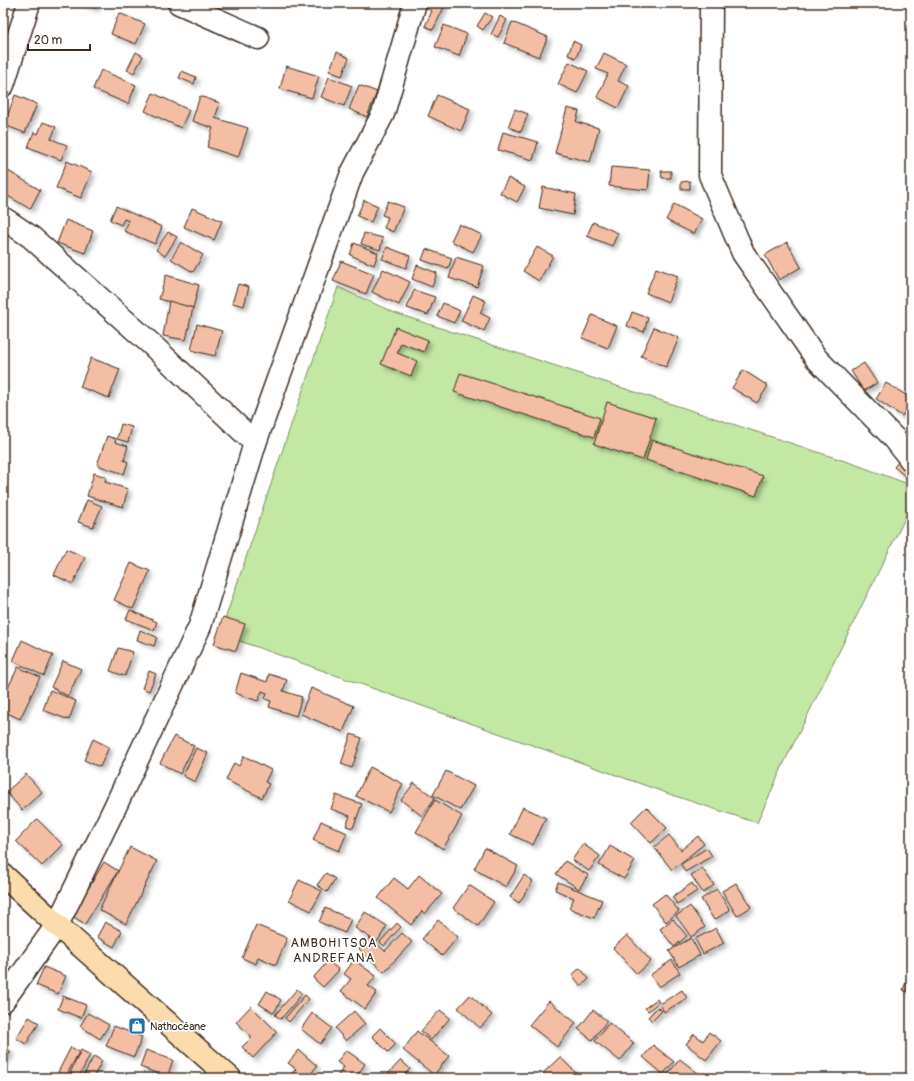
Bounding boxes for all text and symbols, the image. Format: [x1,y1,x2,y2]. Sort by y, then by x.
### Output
scale bar [28,26,90,52]
text: 20 m [34,33,63,48]
district label: AMBOHITSOA ANDREFANA [291,935,377,966]
shop icon: Nathocéane [127,1016,147,1036]
place label: Nathocéane [150,1020,206,1033]

